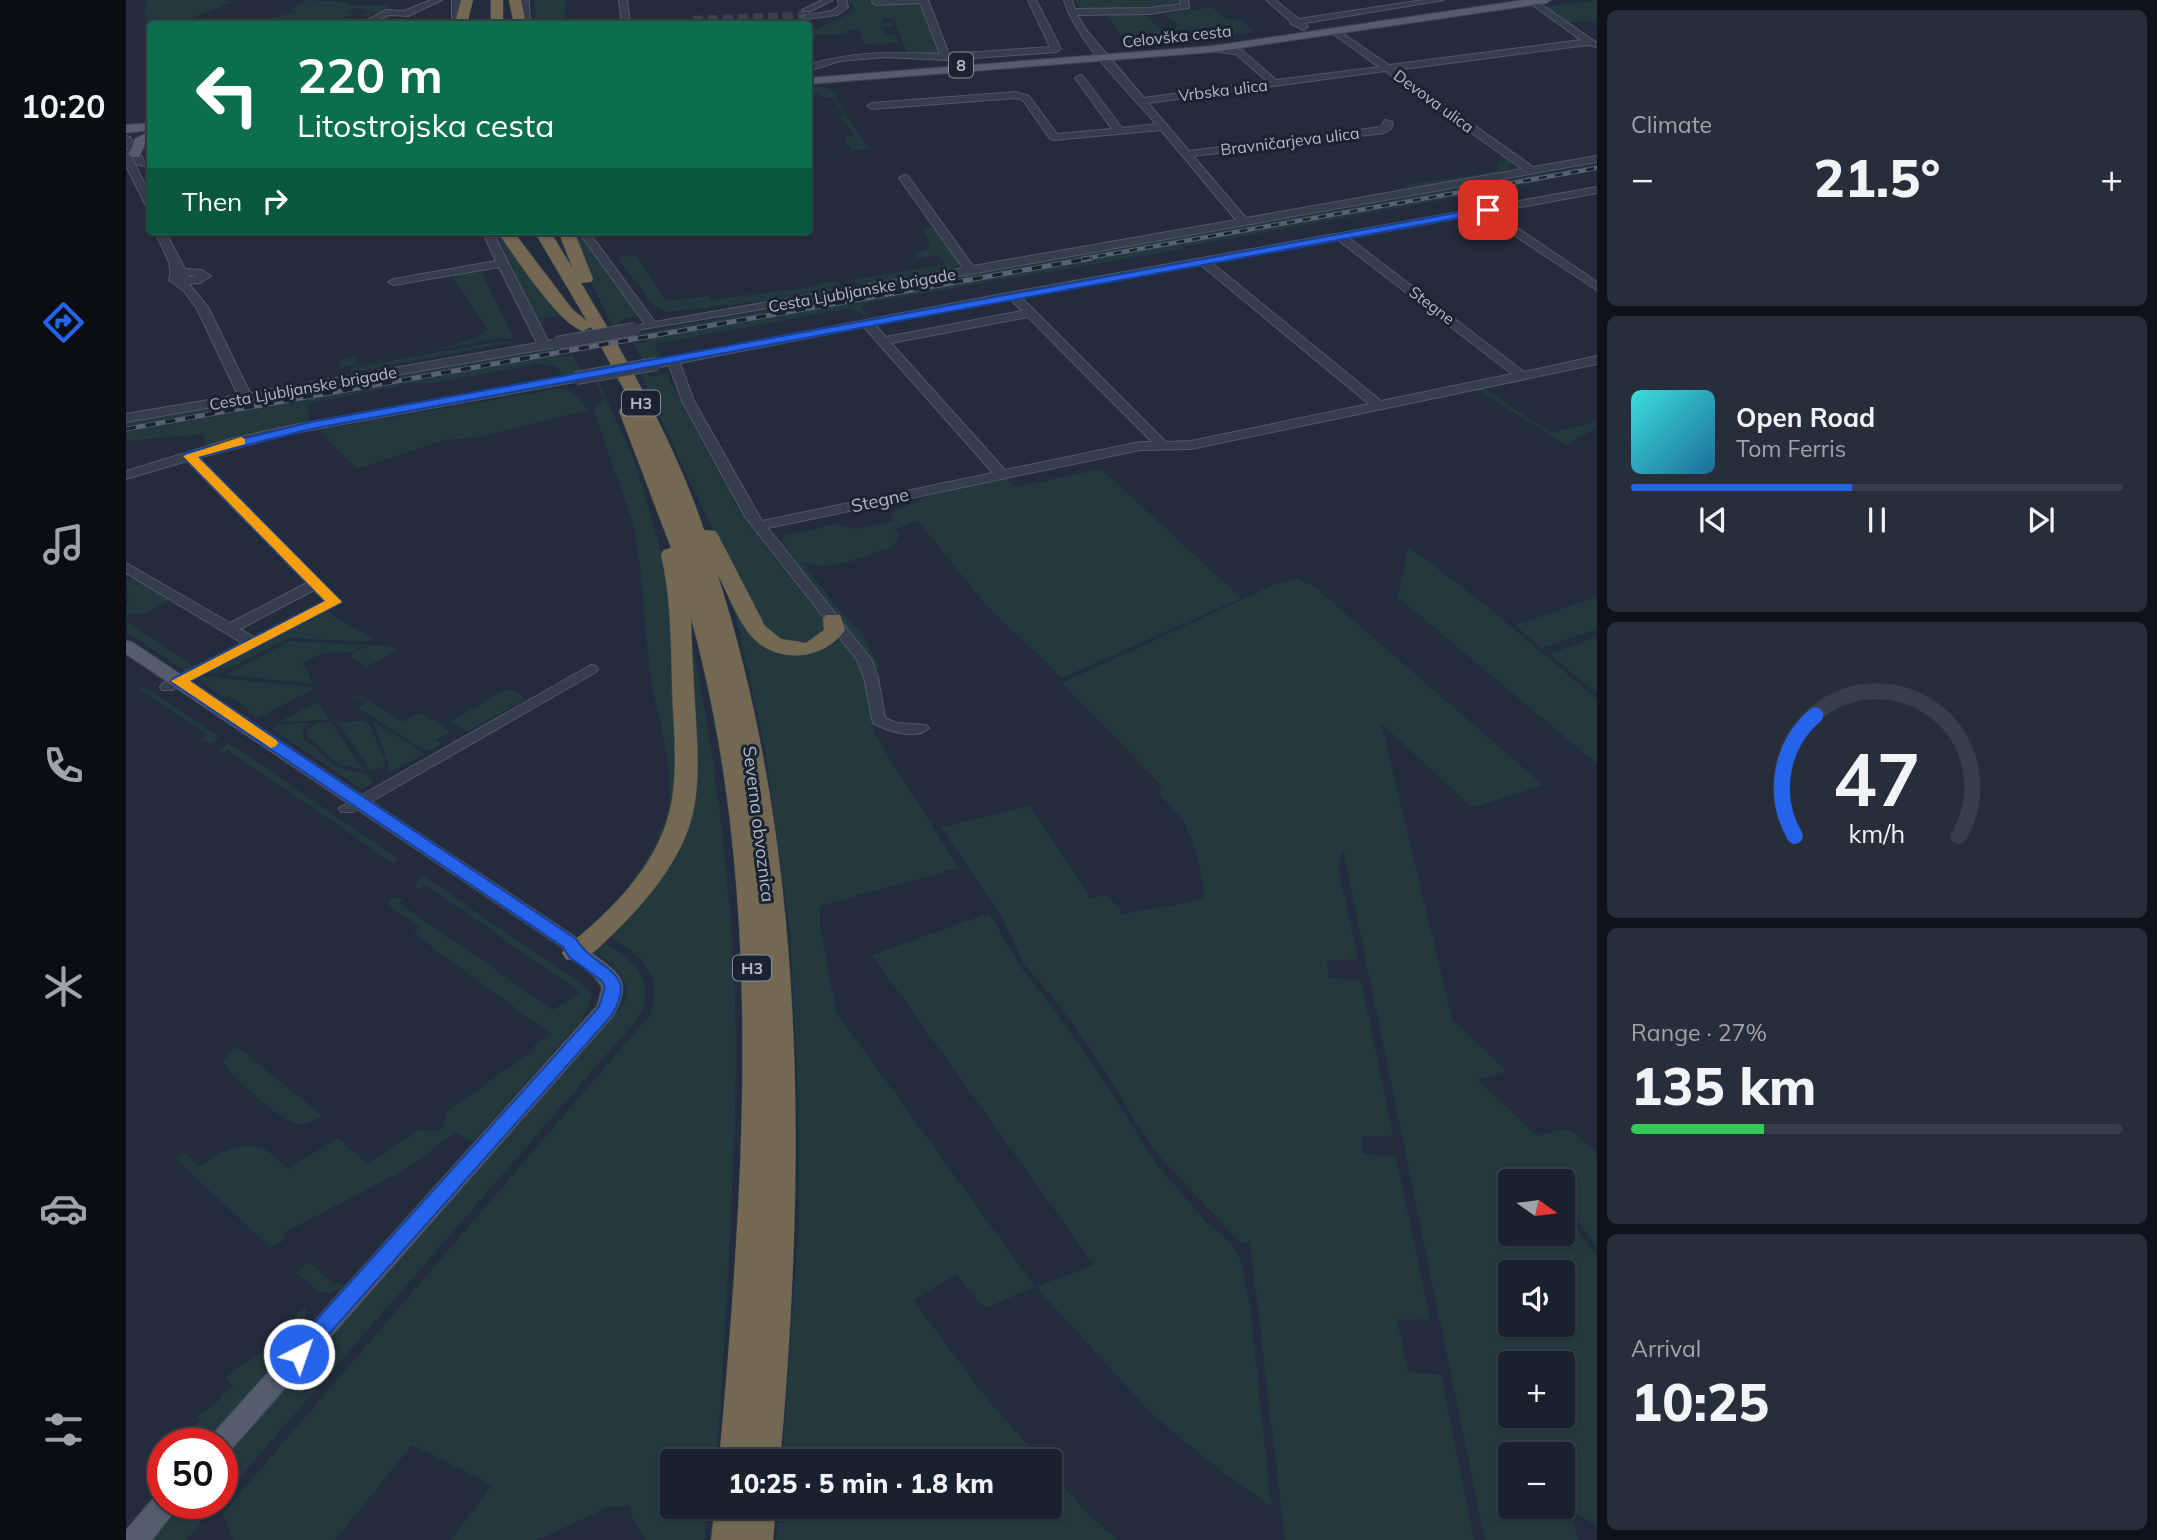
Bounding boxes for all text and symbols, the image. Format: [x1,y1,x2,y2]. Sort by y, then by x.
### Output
street label: Celovška cesta [1121,20,1233,52]
text: 220 m [297,44,443,105]
icon: left [182,49,273,140]
road number: 8 [949,53,973,78]
street label: Devova ulica [1390,65,1478,137]
street label: Vrbska ulica [1177,75,1269,105]
text: 10:20 [21,86,105,126]
text: Litostrojska cesta [297,105,554,145]
text: Climate [1631,110,1712,139]
street label: Bravničarjeva ulica [1219,123,1361,159]
text: 21.5° [1813,145,1941,210]
text: − [1631,154,1654,202]
text: + [2100,154,2123,202]
pin [1458,180,1518,240]
icon: right [256,182,294,220]
text: Then [182,185,242,218]
icon: arrive [1469,191,1507,229]
street label: Cesta Ljubljanske brigade [767,264,957,316]
street label: Stegne [1405,281,1459,329]
icon: directions [39,298,88,347]
street label: Cesta Ljubljanske brigade [208,362,398,414]
road number: H3 [622,390,660,416]
text: Open Road [1736,401,1875,434]
text: Tom Ferris [1736,434,1846,463]
street label: Stegne [849,483,911,517]
icon: previous [1694,501,1732,539]
icon: pause [1858,501,1896,539]
icon: next [2022,501,2060,539]
icon: music [39,520,88,569]
text: 47 [1833,733,1921,824]
icon: phone [39,741,88,790]
street label: Severna obvoznica [738,745,780,903]
text: km/h [1849,818,1905,849]
road number: H3 [733,956,771,980]
icon: climate [39,962,88,1011]
text: Range · 27% [1631,1018,1767,1047]
text: 135 km [1631,1053,1816,1118]
north arrow [1498,1169,1575,1246]
map controls [1498,1169,1575,1519]
icon: car [39,1184,88,1233]
button: sound [1498,1260,1575,1337]
position arrow [262,1317,336,1391]
text: Arrival [1631,1334,1701,1363]
button: + [1498,1351,1575,1428]
text: 10:25 [1631,1369,1769,1434]
icon: filters [39,1405,88,1454]
speed limit sign: 50 [147,1428,238,1519]
button: − [1498,1442,1575,1519]
text: 10:25 · 5 min · 1.8 km [728,1467,994,1500]

